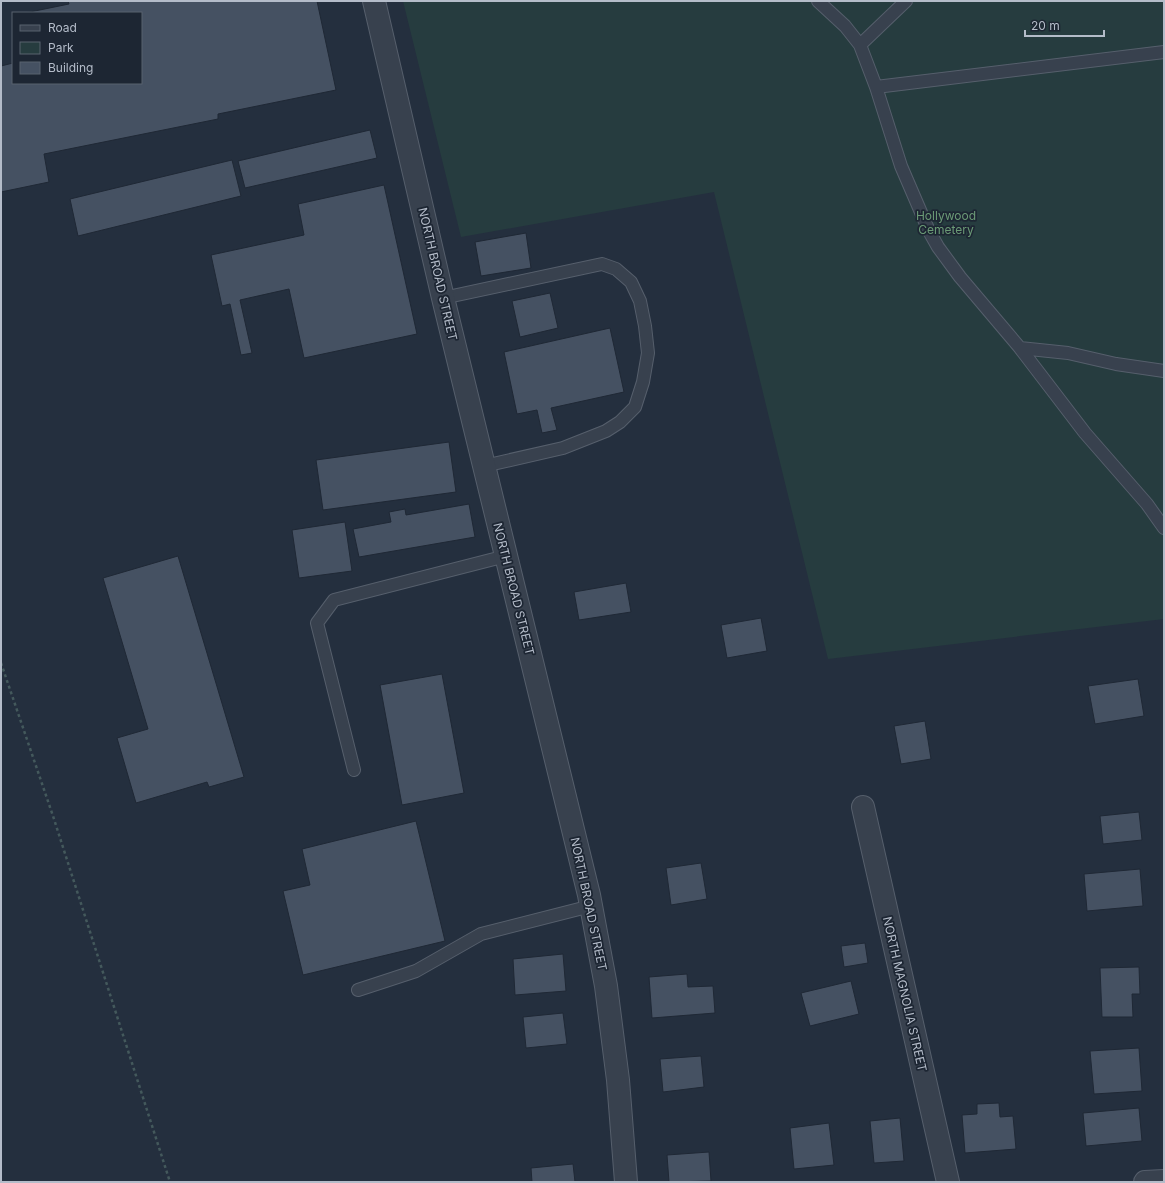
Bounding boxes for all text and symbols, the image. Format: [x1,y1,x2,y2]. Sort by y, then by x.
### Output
legend [12,12,142,84]
scale bar [1025,12,1104,38]
text: 20 m [1031,18,1060,33]
text: Road [48,20,77,35]
text: Park [48,40,74,55]
text: Building [48,60,93,75]
street label: NORTH BROAD STREET [415,206,461,342]
park label: Hollywood Cemetery [916,208,976,237]
street label: NORTH BROAD STREET [490,521,538,657]
street label: NORTH BROAD STREET [568,836,611,972]
street label: NORTH MAGNOLIA STREET [880,915,930,1073]

